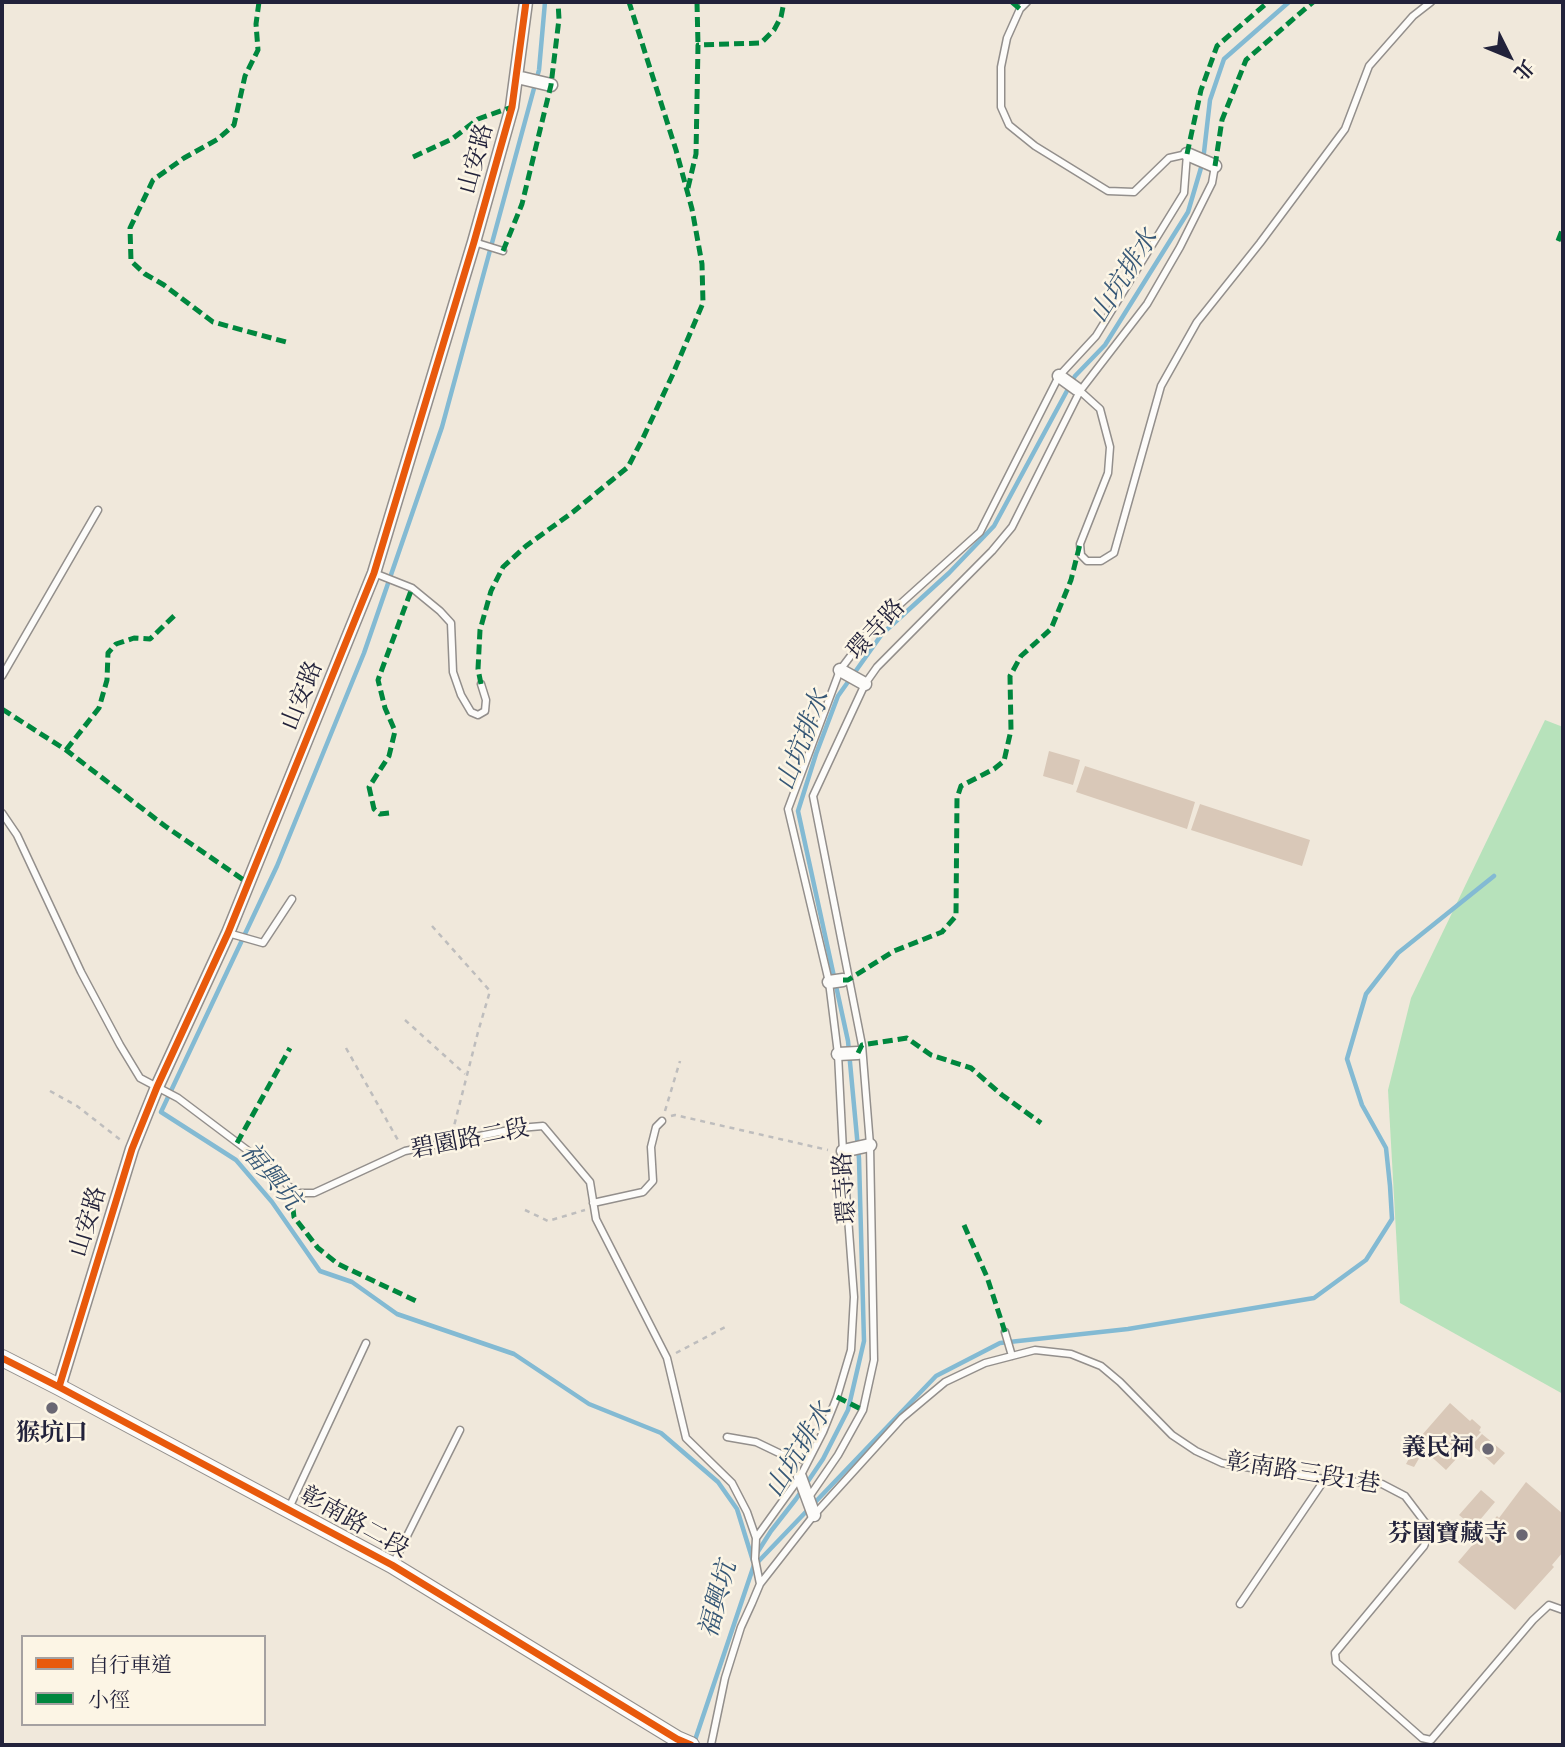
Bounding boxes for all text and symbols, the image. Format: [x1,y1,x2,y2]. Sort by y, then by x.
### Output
north arrow [1474,21,1544,91]
text: 北 [1508,54,1541,87]
street label: 山安路 [454,120,500,198]
water label: 山坑排水 [1084,225,1166,329]
street label: 環寺路 [842,594,912,666]
street label: 山安路 [276,657,330,735]
water label: 山坑排水 [771,687,837,795]
street label: 碧園路二段 [408,1114,532,1166]
water label: 福興坑 [233,1137,307,1217]
street label: 環寺路 [829,1151,863,1225]
street label: 山安路 [65,1183,113,1261]
water label: 山坑排水 [760,1398,840,1504]
marker: 猴坑口 [44,1400,60,1416]
place label: 猴坑口 [16,1420,88,1448]
place label: 義民祠 [1402,1435,1474,1463]
marker: 義民祠 [1480,1441,1496,1457]
street label: 彰南路三段1巷 [1224,1448,1382,1500]
street label: 彰南路二段 [295,1481,413,1565]
place label: 芬園寶藏寺 [1388,1521,1508,1549]
marker: 芬園寶藏寺 [1514,1527,1530,1543]
water label: 福興坑 [694,1558,744,1642]
legend [21,1635,266,1726]
text: 自行車道 [88,1649,172,1680]
text: 小徑 [88,1684,130,1715]

